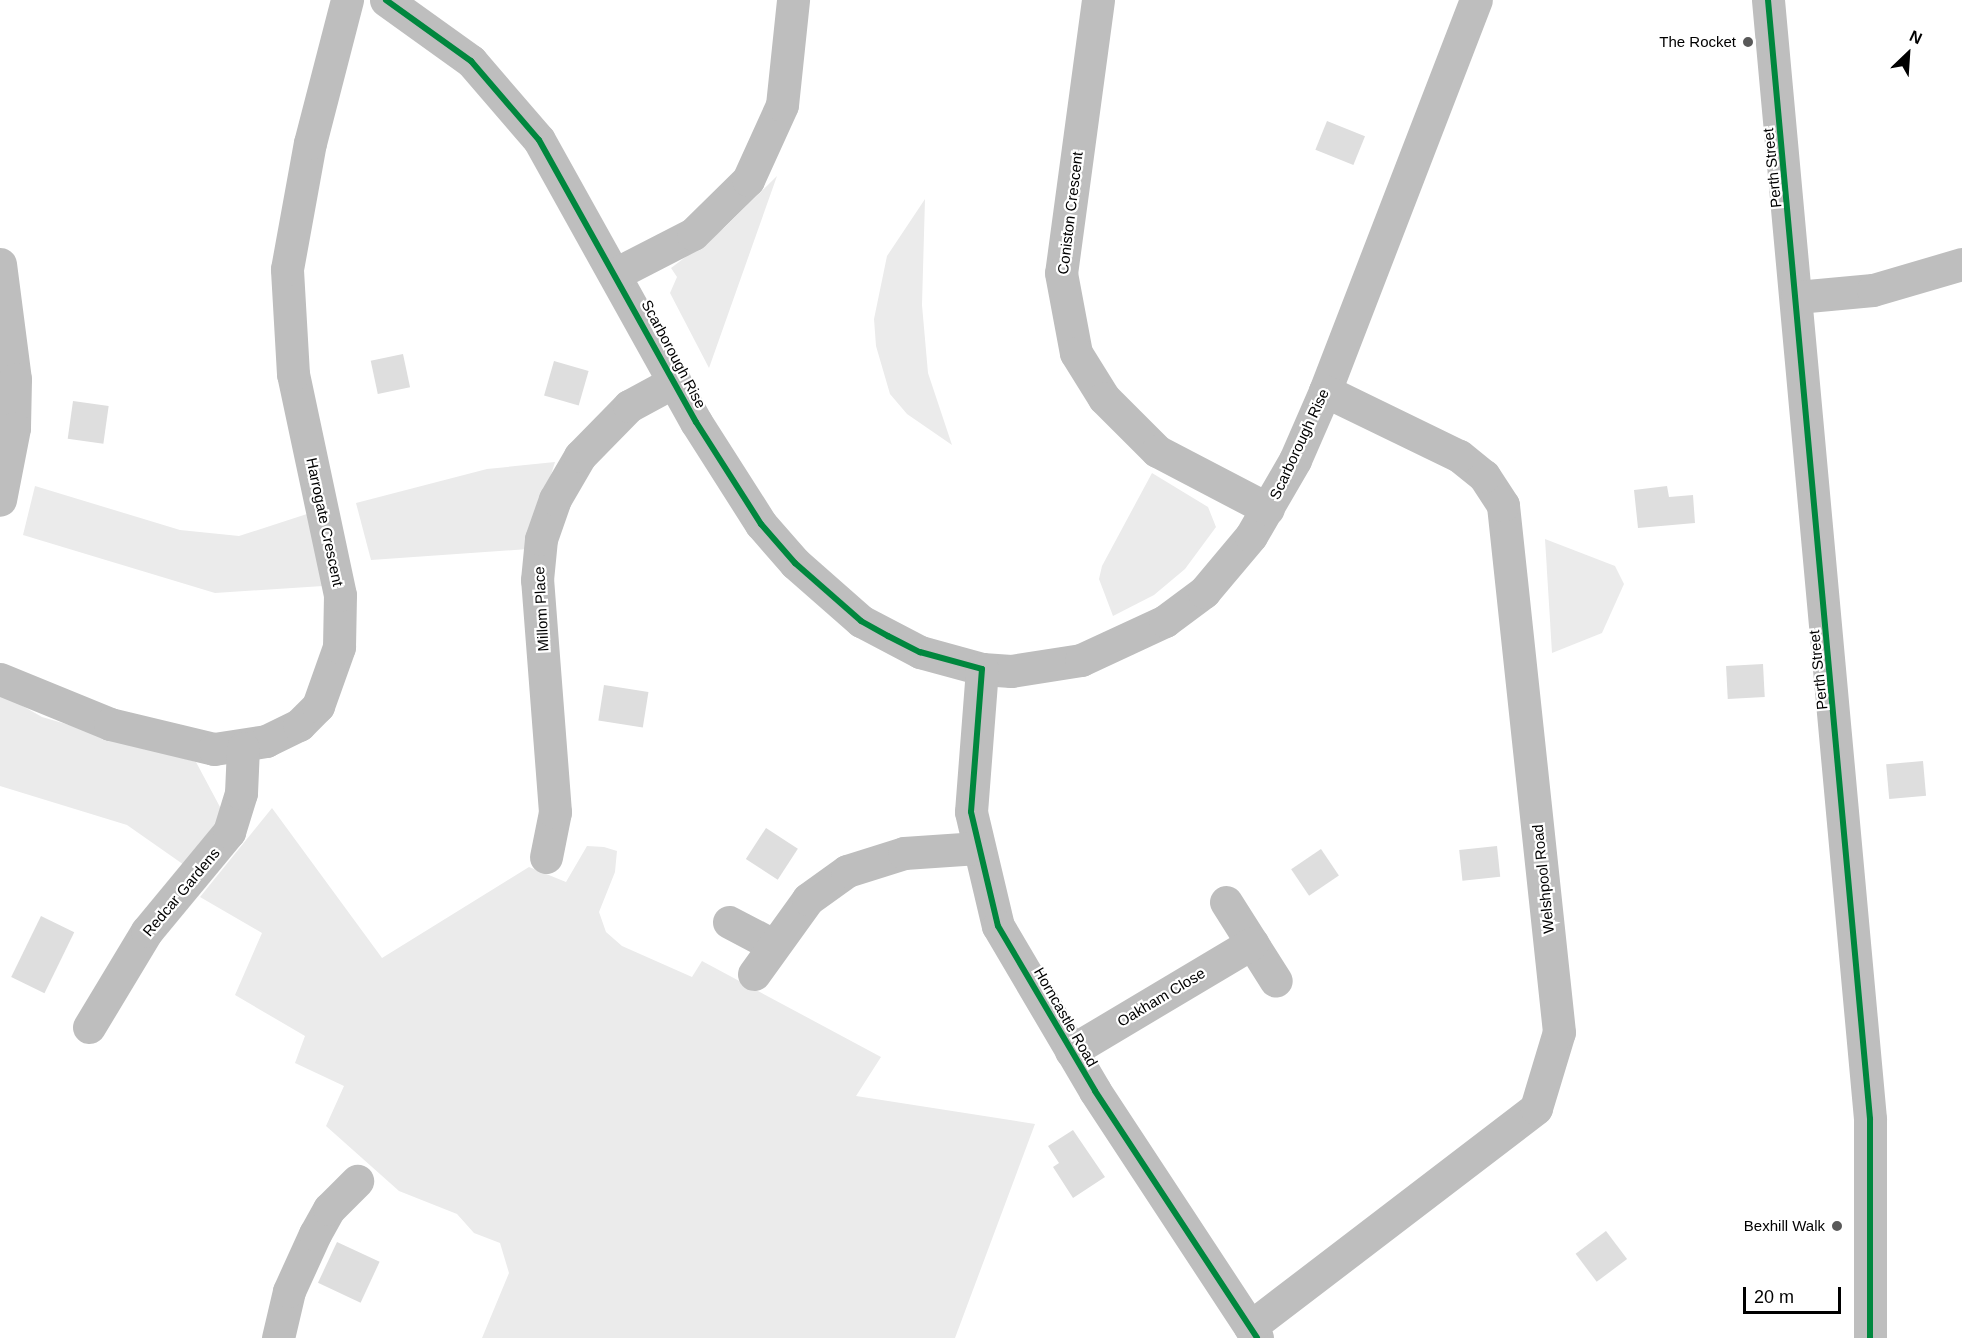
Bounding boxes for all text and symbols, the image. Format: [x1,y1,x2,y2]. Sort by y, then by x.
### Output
north arrow [1878,24,1938,84]
text: N [1907,27,1925,47]
place label: The Rocket [1659,33,1736,51]
marker: The Rocket [1741,35,1755,49]
street label: Perth Street [1759,127,1785,209]
street label: Coniston Crescent [1054,151,1086,275]
street label: Scarborough Rise [638,297,710,411]
street label: Scarborough Rise [1265,386,1333,502]
street label: Harrogate Crescent [303,456,347,588]
street label: Millom Place [530,566,552,652]
street label: Perth Street [1805,629,1831,711]
street label: Welshpool Road [1528,823,1558,935]
street label: Redcar Gardens [139,844,223,940]
street label: Horncastle Road [1030,964,1102,1070]
street label: Oakham Close [1114,964,1208,1030]
place label: Bexhill Walk [1744,1217,1825,1235]
marker: Bexhill Walk [1830,1219,1844,1233]
scale bar [1746,1275,1844,1313]
text: 20 m [1754,1287,1794,1307]

